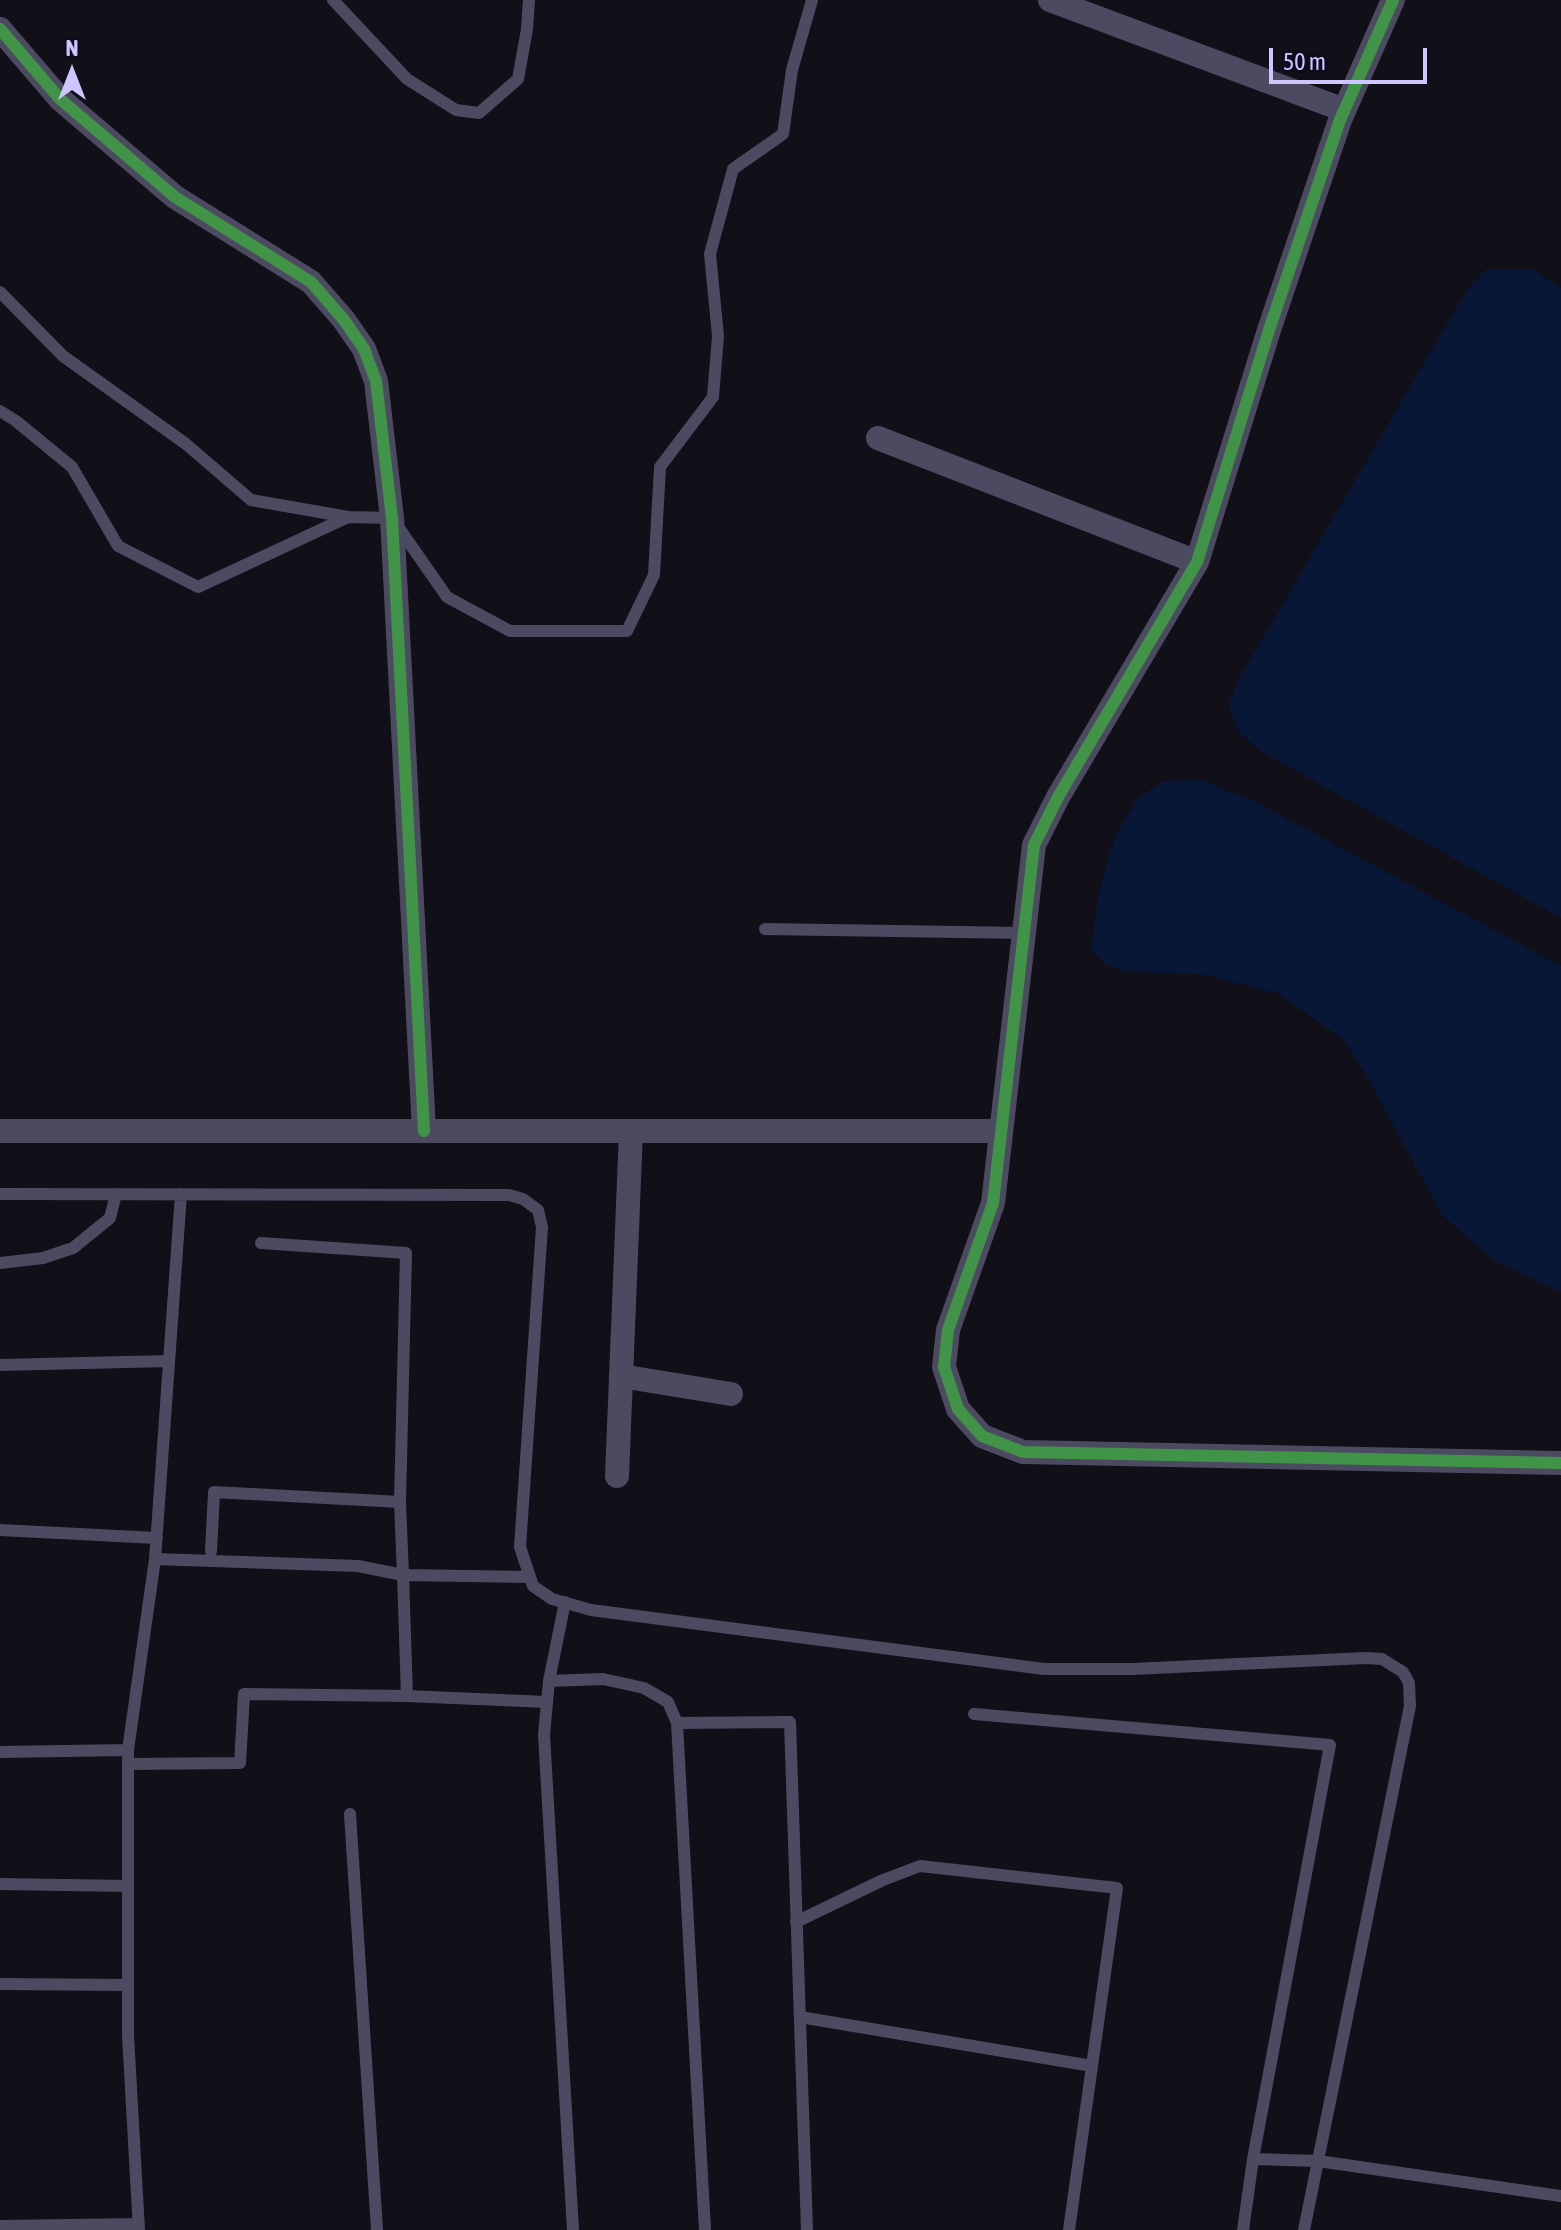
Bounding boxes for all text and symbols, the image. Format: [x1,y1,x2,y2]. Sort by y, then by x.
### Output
north arrow [32,32,112,112]
scale bar [1273,32,1431,82]
text: N [66,35,78,61]
text: 50 m [1283,48,1326,75]

